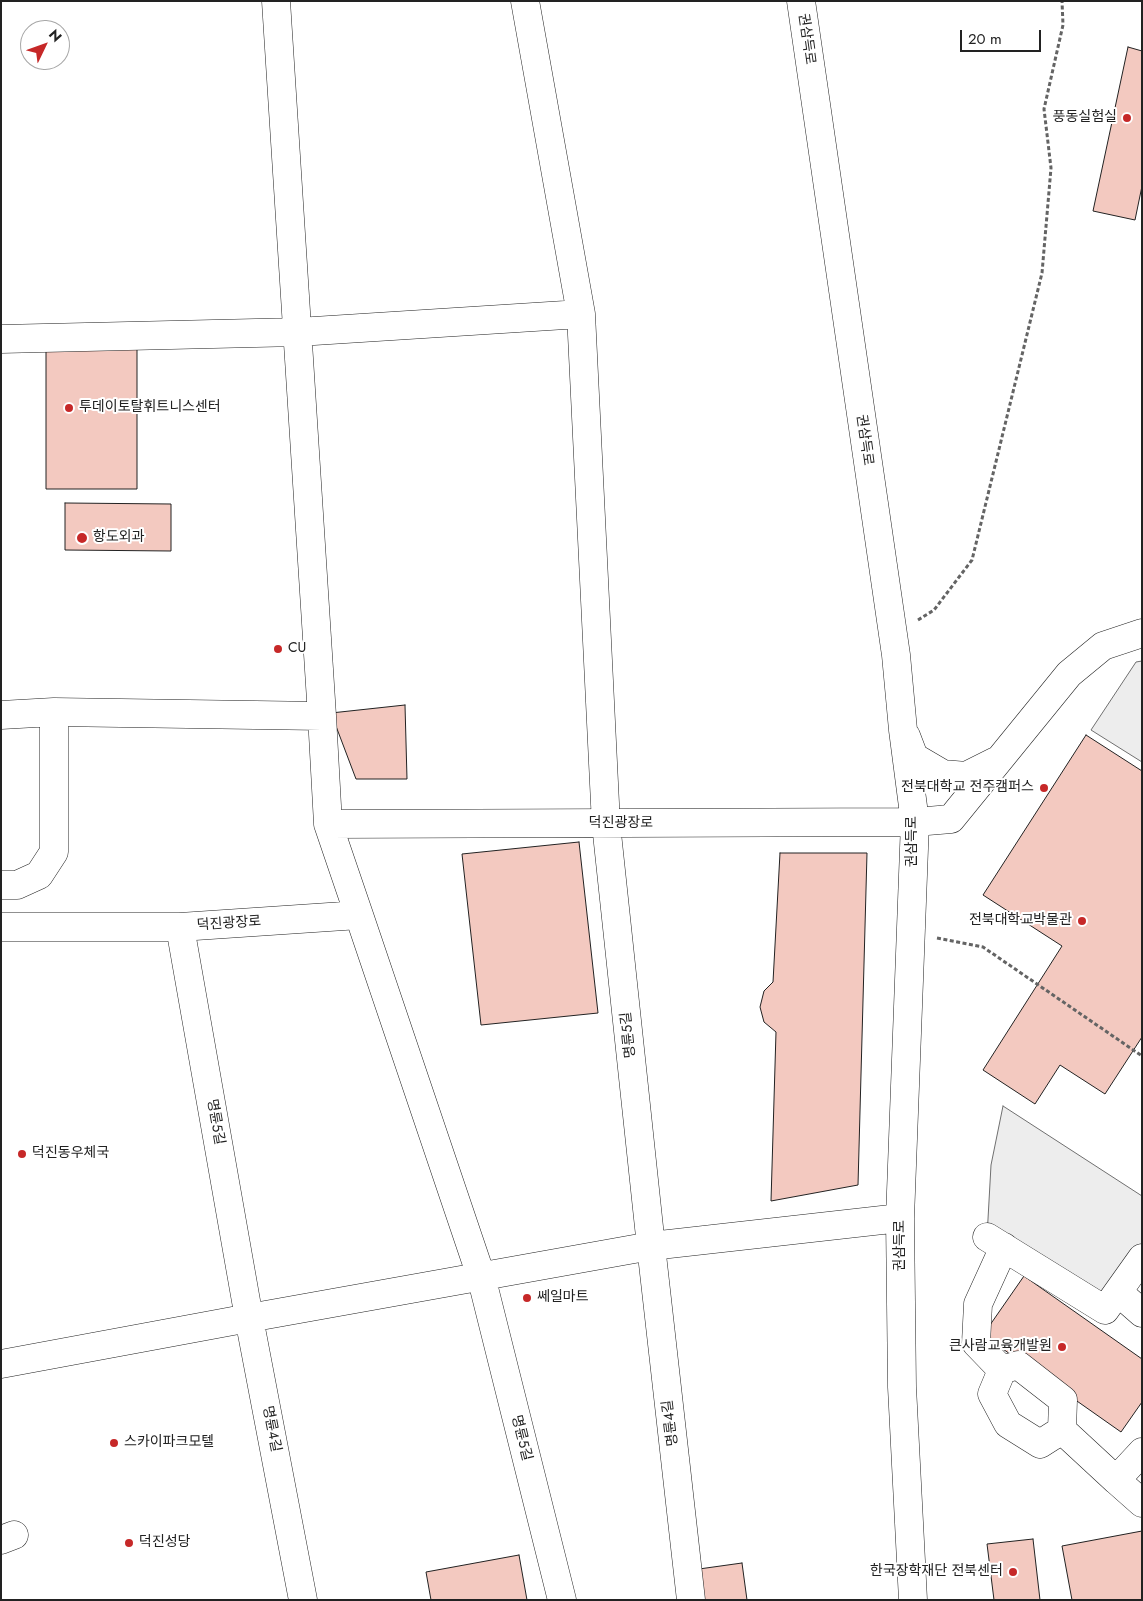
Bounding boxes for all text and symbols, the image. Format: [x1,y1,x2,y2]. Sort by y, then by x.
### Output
street label: 권삼득로 [794,12,818,66]
north arrow [20,20,70,70]
scale bar [963,20,1044,52]
text: N [44,25,67,46]
text: 20 m [968,28,1002,50]
place label: 풍동실험실 [1053,110,1117,126]
marker: 풍동실험실 [1121,112,1133,124]
place label: 투데이토탈휘트니스센터 [79,400,221,416]
marker: 투데이토탈휘트니스센터 [63,402,75,414]
street label: 권삼득로 [852,413,876,467]
place label: 항도외과 [93,530,145,546]
marker: 항도외과 [75,531,89,545]
place label: CU [288,641,306,657]
marker: CU [272,643,284,655]
place label: 전북대학교 전주캠퍼스 [901,780,1034,796]
marker: 전북대학교 전주캠퍼스 [1038,782,1050,794]
street label: 덕진광장로 [589,816,653,832]
street label: 권삼득로 [905,816,921,868]
street label: 덕진광장로 [196,913,262,935]
place label: 전북대학교박물관 [969,913,1072,929]
marker: 전북대학교박물관 [1076,915,1088,927]
street label: 명륜5길 [618,1011,640,1059]
street label: 명륜5길 [203,1098,227,1146]
place label: 덕진동우체국 [32,1146,109,1162]
marker: 덕진동우체국 [16,1148,28,1160]
street label: 권삼득로 [893,1220,909,1272]
place label: 쎄일마트 [537,1290,589,1306]
marker: 쎄일마트 [521,1292,533,1304]
place label: 큰사람교육개발원 [949,1339,1052,1355]
marker: 큰사람교육개발원 [1056,1341,1068,1353]
street label: 명륜4길 [660,1399,682,1447]
street label: 명륜4길 [258,1404,284,1454]
street label: 명륜5길 [507,1413,535,1463]
place label: 스카이파크모텔 [124,1435,214,1451]
marker: 스카이파크모텔 [108,1437,120,1449]
place label: 덕진성당 [139,1535,191,1551]
marker: 덕진성당 [123,1537,135,1549]
place label: 한국장학재단 전북센터 [870,1564,1003,1580]
marker: 한국장학재단 전북센터 [1007,1566,1019,1578]

